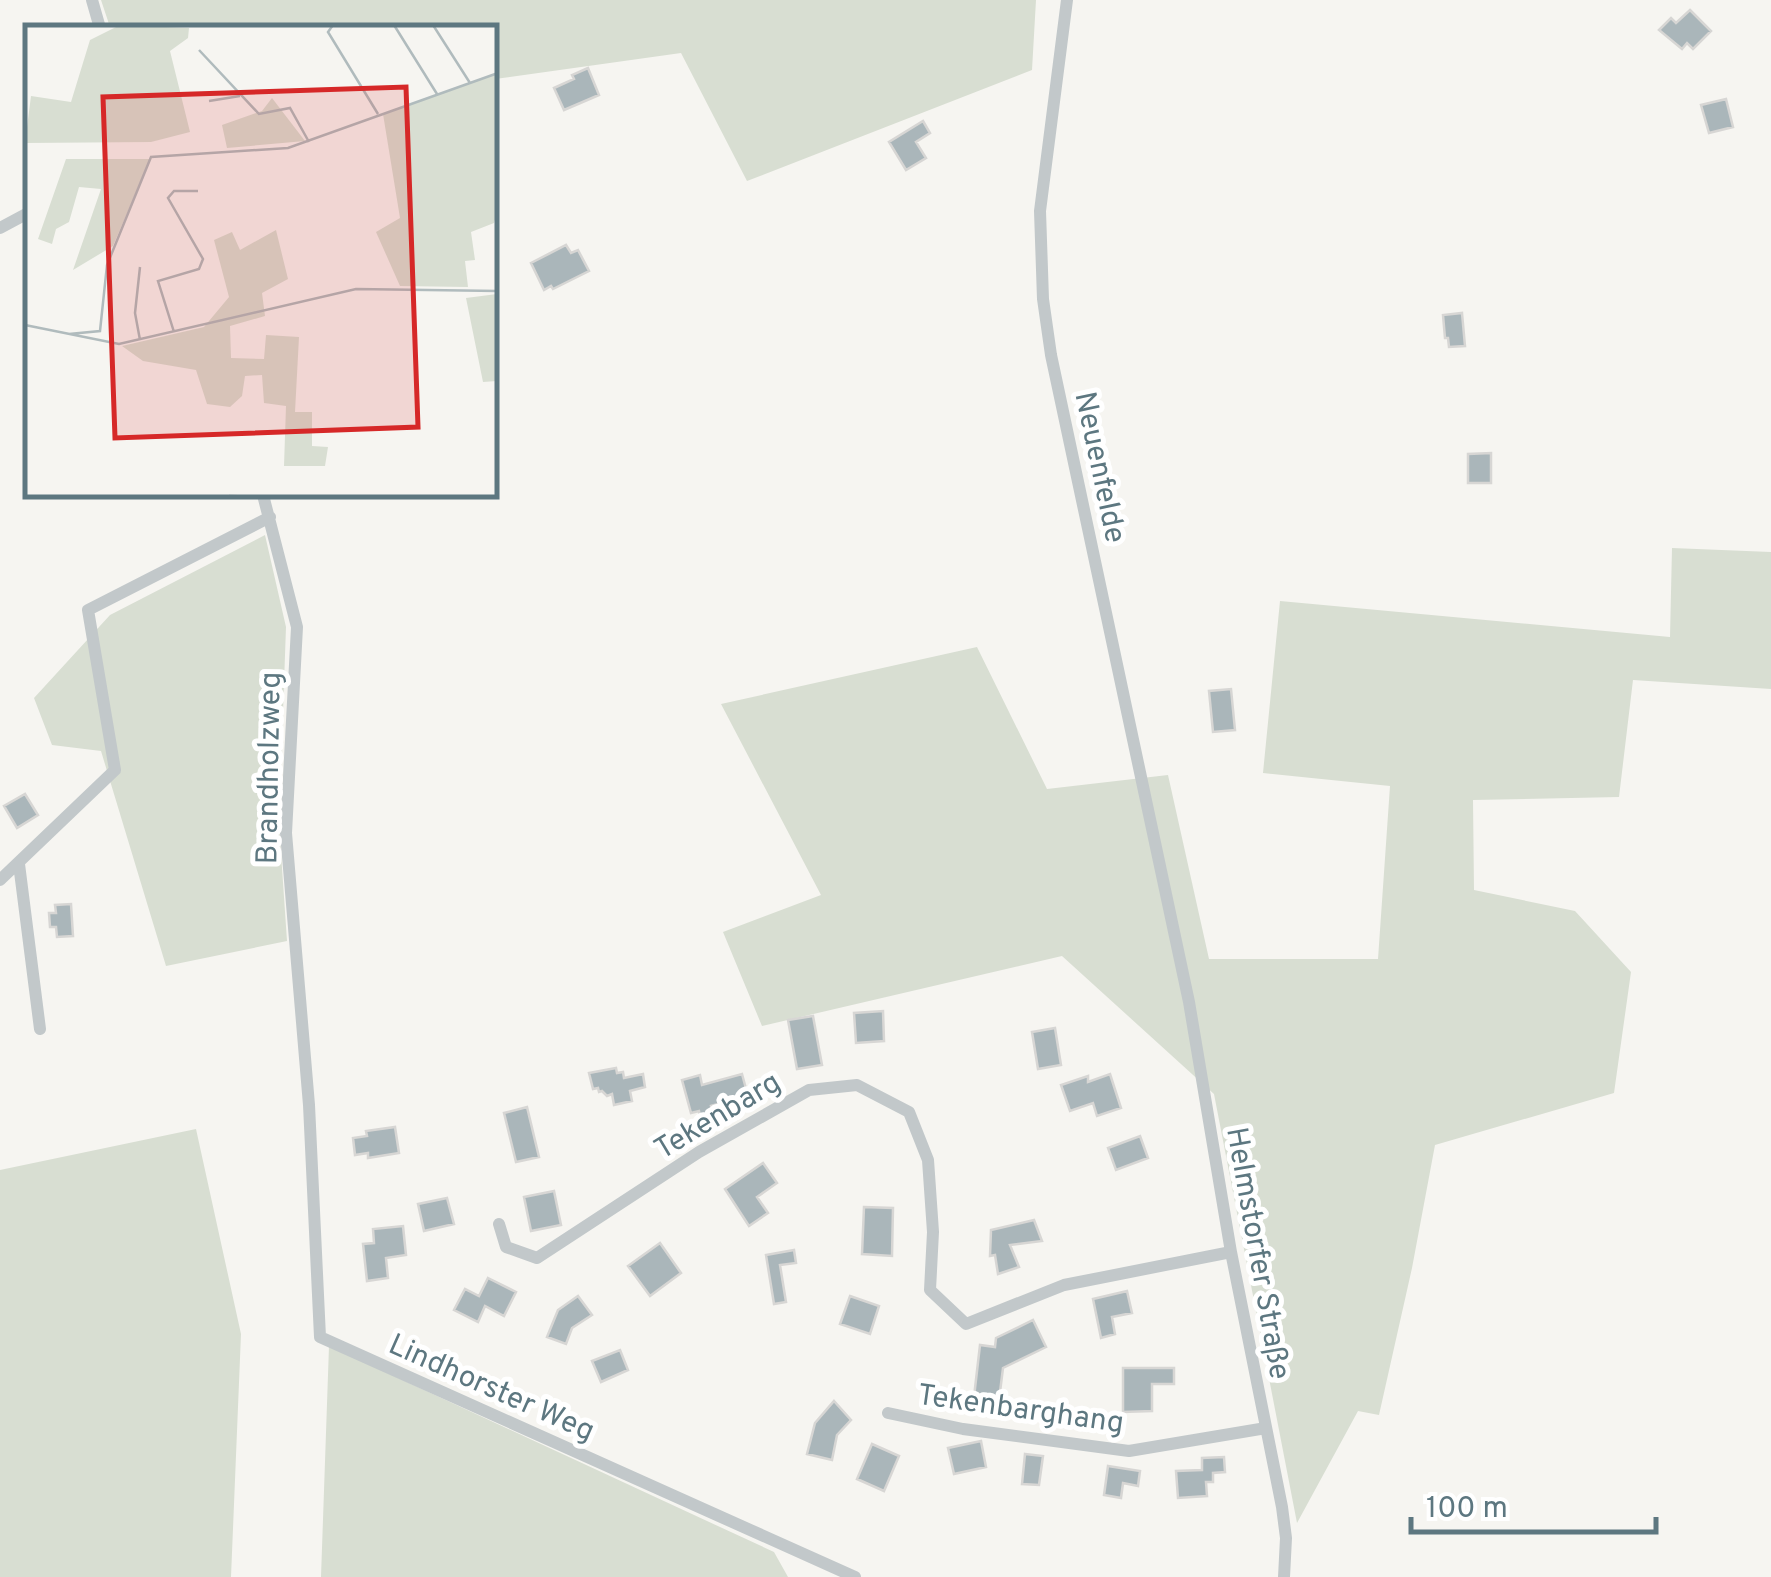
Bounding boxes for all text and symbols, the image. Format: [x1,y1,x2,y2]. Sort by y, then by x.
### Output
inset map [25,25,498,498]
street label: Neuenfelde [1064,388,1133,547]
street label: Brandholzweg [250,671,291,865]
street label: Tekenbarg [649,1065,788,1169]
street label: Helmstorfer Straße [1216,1124,1297,1382]
street label: Lindhorster Weg [382,1327,600,1451]
street label: Tekenbarghang [915,1378,1126,1443]
scale bar [1411,1472,1656,1534]
text: 100 m [1426,1491,1508,1528]

